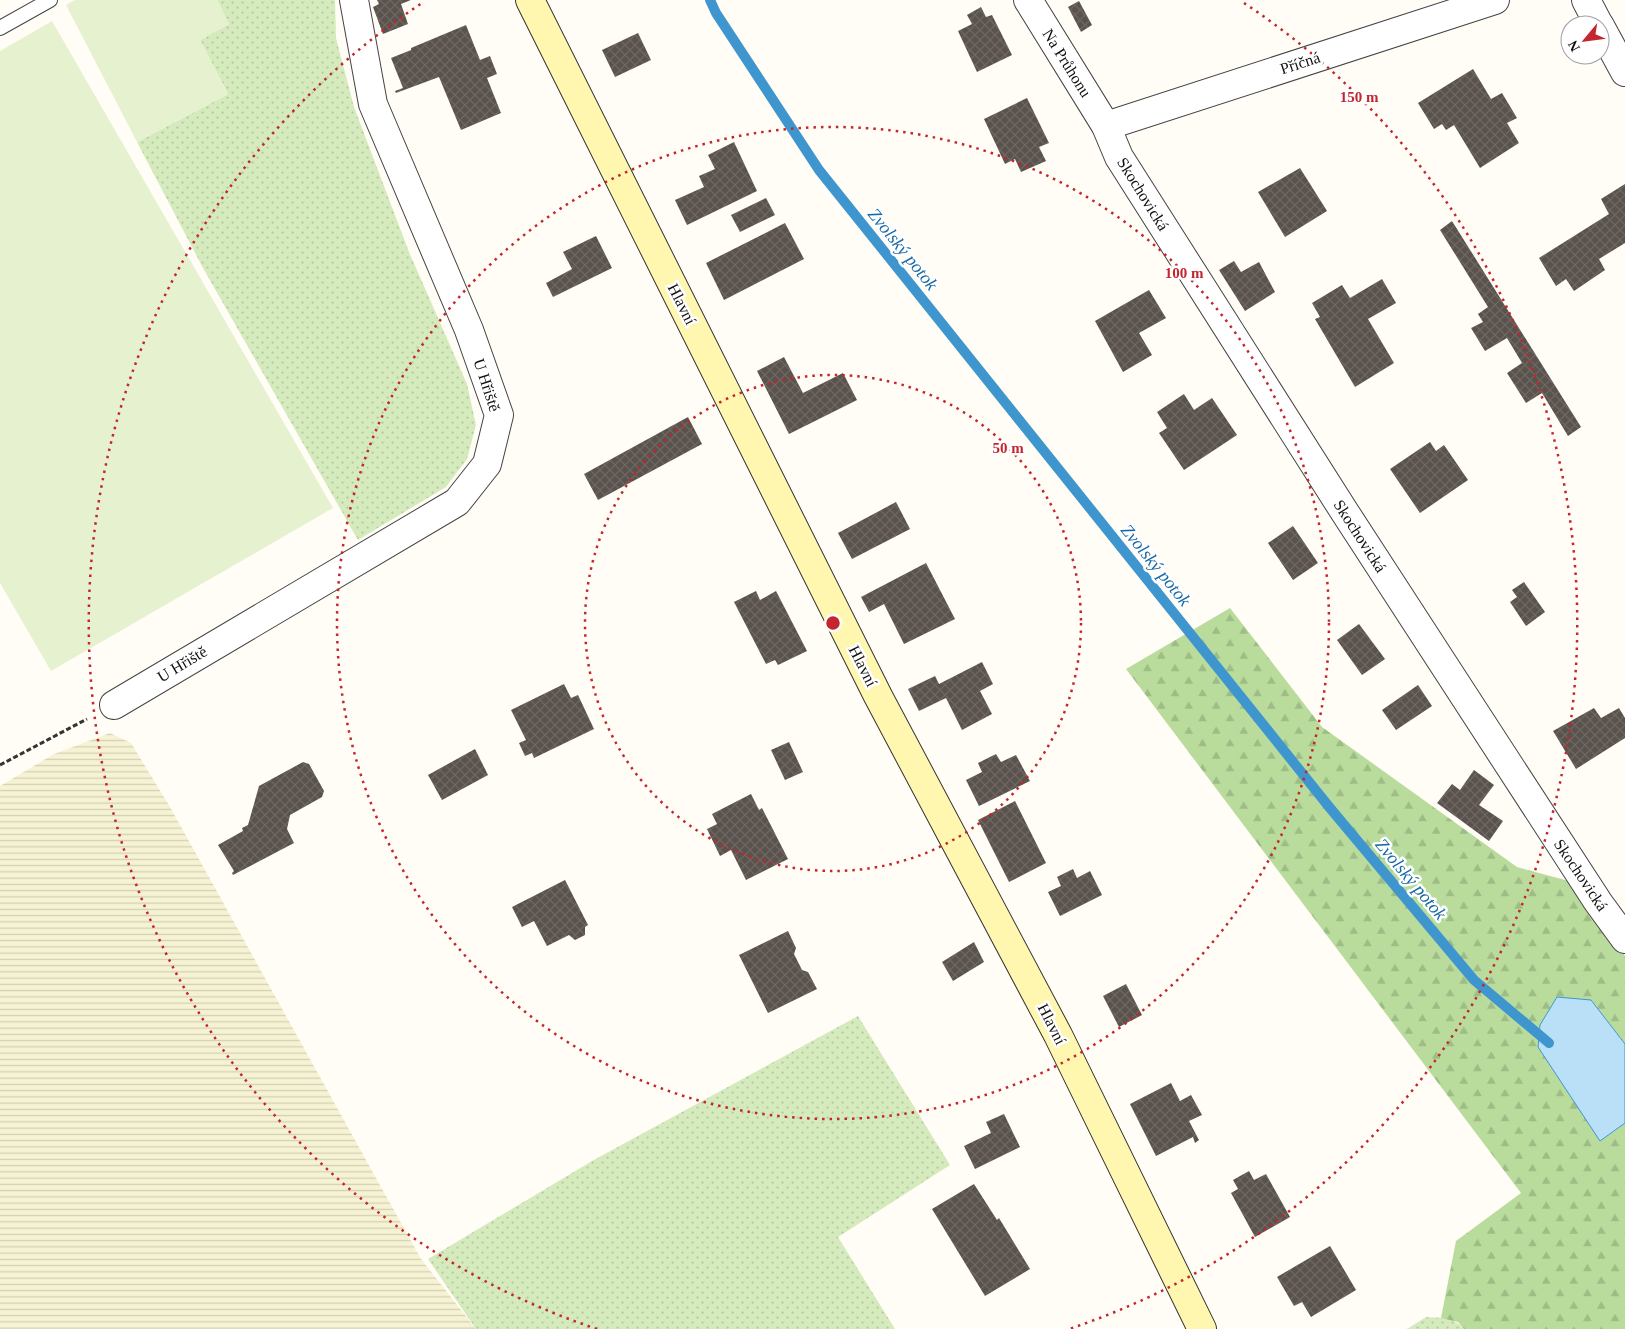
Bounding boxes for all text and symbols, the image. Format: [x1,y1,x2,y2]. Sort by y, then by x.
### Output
north arrow [1560,15,1610,65]
street label: Na Průhonu [1039,26,1095,100]
text: N [1565,38,1583,54]
street label: Příčná [1278,49,1322,77]
text: 150 m [1340,89,1379,105]
street label: Skochovická [1114,154,1172,234]
water label: Zvolský potok [864,204,943,295]
text: 100 m [1165,265,1204,281]
street label: Hlavní [665,281,700,328]
street label: U Hřiště [470,356,504,414]
text: 50 m [992,440,1024,456]
street label: Skochovická [1330,497,1390,575]
water label: Zvolský potok [1117,520,1196,611]
centre of rings [824,614,842,632]
street label: U Hřiště [154,643,210,685]
street label: Hlavní [846,643,881,690]
water label: Zvolský potok [1371,834,1451,924]
street label: Skochovická [1551,836,1611,914]
street label: Hlavní [1035,1001,1070,1048]

